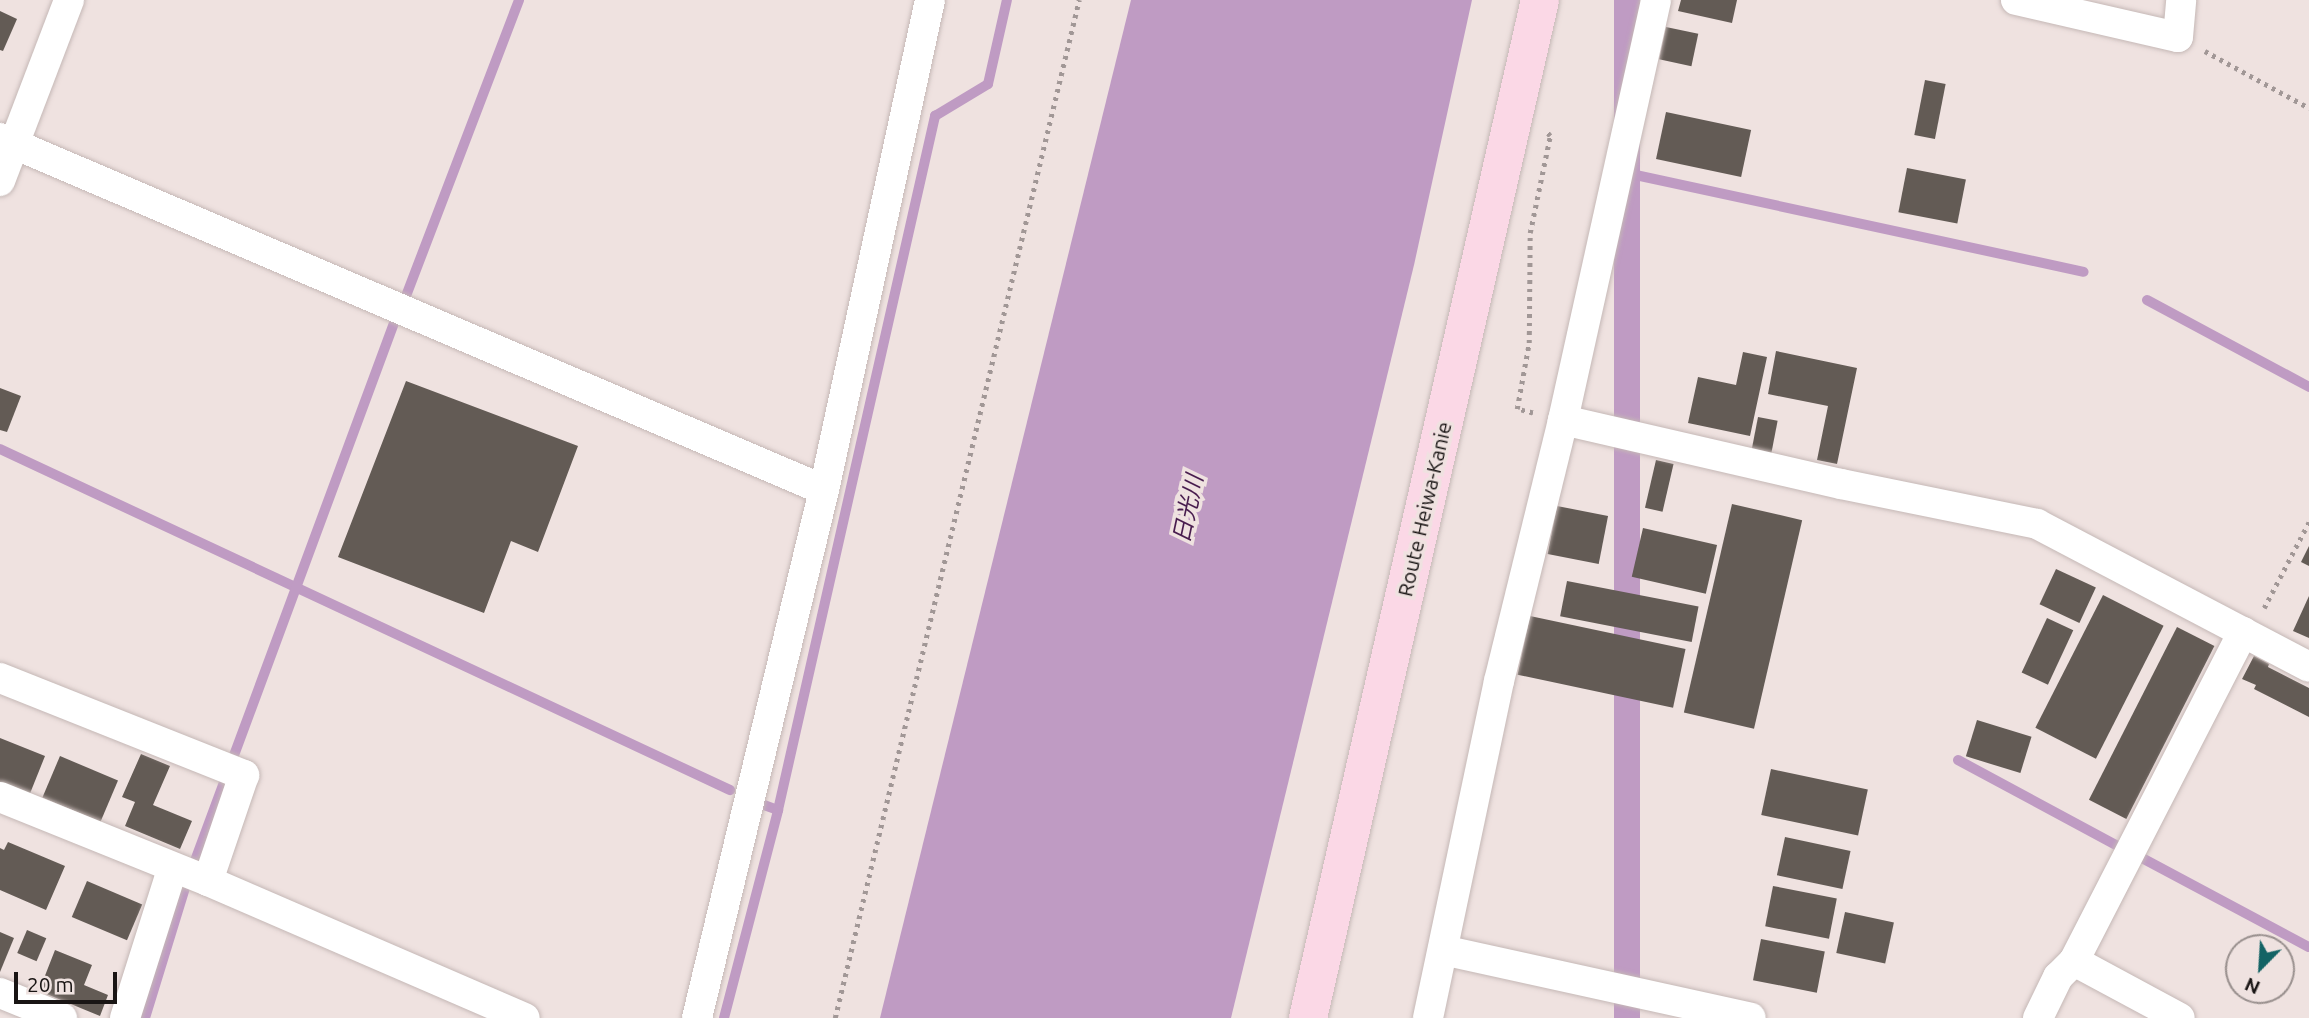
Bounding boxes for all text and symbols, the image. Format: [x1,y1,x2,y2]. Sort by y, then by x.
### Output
street label: Route Heiwa-Kanie [1392,419,1456,599]
water label: 日光川 [1167,472,1209,546]
north arrow [2225,934,2295,1004]
scale bar [18,958,121,1002]
text: 20 m [27,972,74,996]
text: N [2241,973,2263,999]

